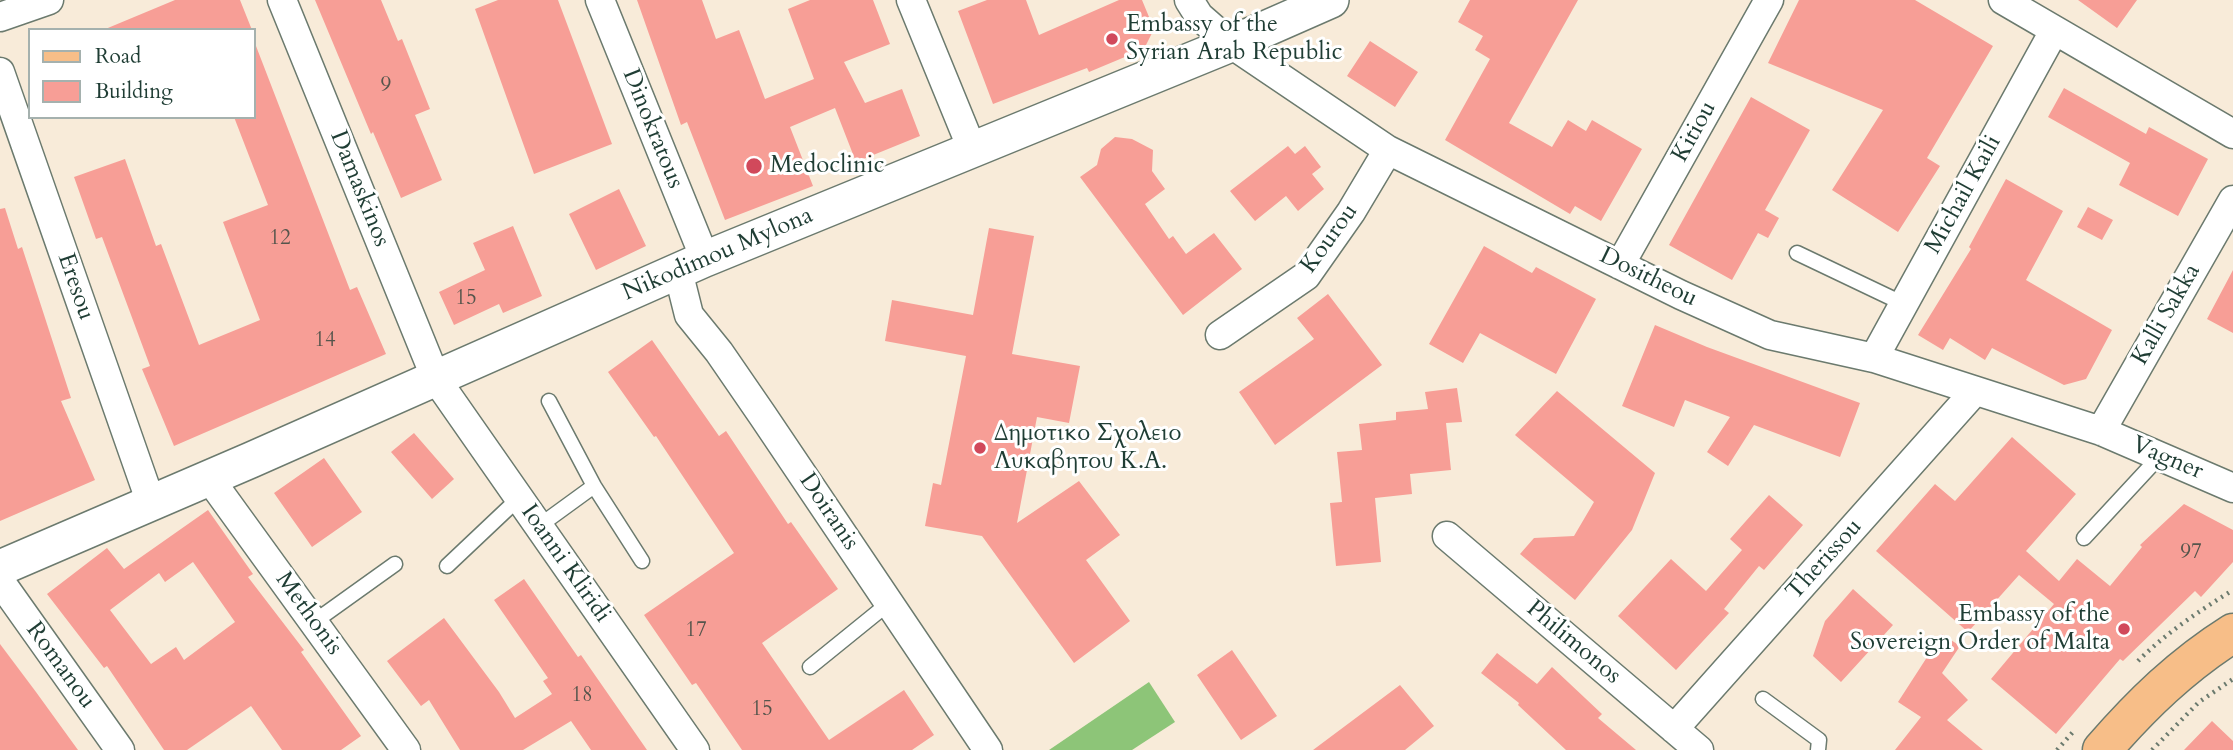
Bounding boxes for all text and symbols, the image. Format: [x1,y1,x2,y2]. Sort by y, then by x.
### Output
place label: Embassy of the Syrian Arab Republic [1126,11,1342,67]
legend [28,28,256,119]
marker: Embassy of the Syrian Arab Republic [1104,31,1120,47]
text: Road [95,42,141,71]
street label: Dinokratous [615,65,689,193]
house number: 9 [381,73,391,99]
text: Building [95,77,173,106]
street label: Kitiou [1667,97,1723,167]
street label: Damaskinos [323,127,395,251]
street label: Michail Kaili [1920,131,2008,259]
place label: Medoclinic [770,152,884,180]
marker: Medoclinic [744,156,764,176]
street label: Kourou [1295,199,1365,279]
street label: Nikodimou Mylona [619,202,817,308]
house number: 12 [269,226,291,252]
street label: Dositheou [1594,242,1702,314]
street label: Eresou [50,250,100,324]
street label: Kalli Sakka [2127,259,2207,371]
house number: 15 [455,286,477,312]
house number: 14 [314,328,336,354]
place label: Δημοτικο Σχολειο Λυκαβητου Κ.Α. [994,420,1181,476]
street label: Vagner [2127,431,2207,487]
marker: Δημοτικο Σχολειο Λυκαβητου Κ.Α. [972,440,988,456]
street label: Doiranis [792,468,864,556]
street label: Ioanni Kliridi [514,499,616,629]
street label: Therissou [1781,513,1869,607]
house number: 97 [2180,540,2202,566]
street label: Methonis [268,567,348,661]
street label: Philimonos [1520,595,1626,691]
place label: Embassy of the Sovereign Order of Malta [1850,601,2110,657]
street label: Romanou [19,617,101,715]
house number: 17 [685,618,707,644]
marker: Embassy of the Sovereign Order of Malta [2116,621,2132,637]
house number: 18 [571,683,593,709]
house number: 15 [751,697,773,723]

